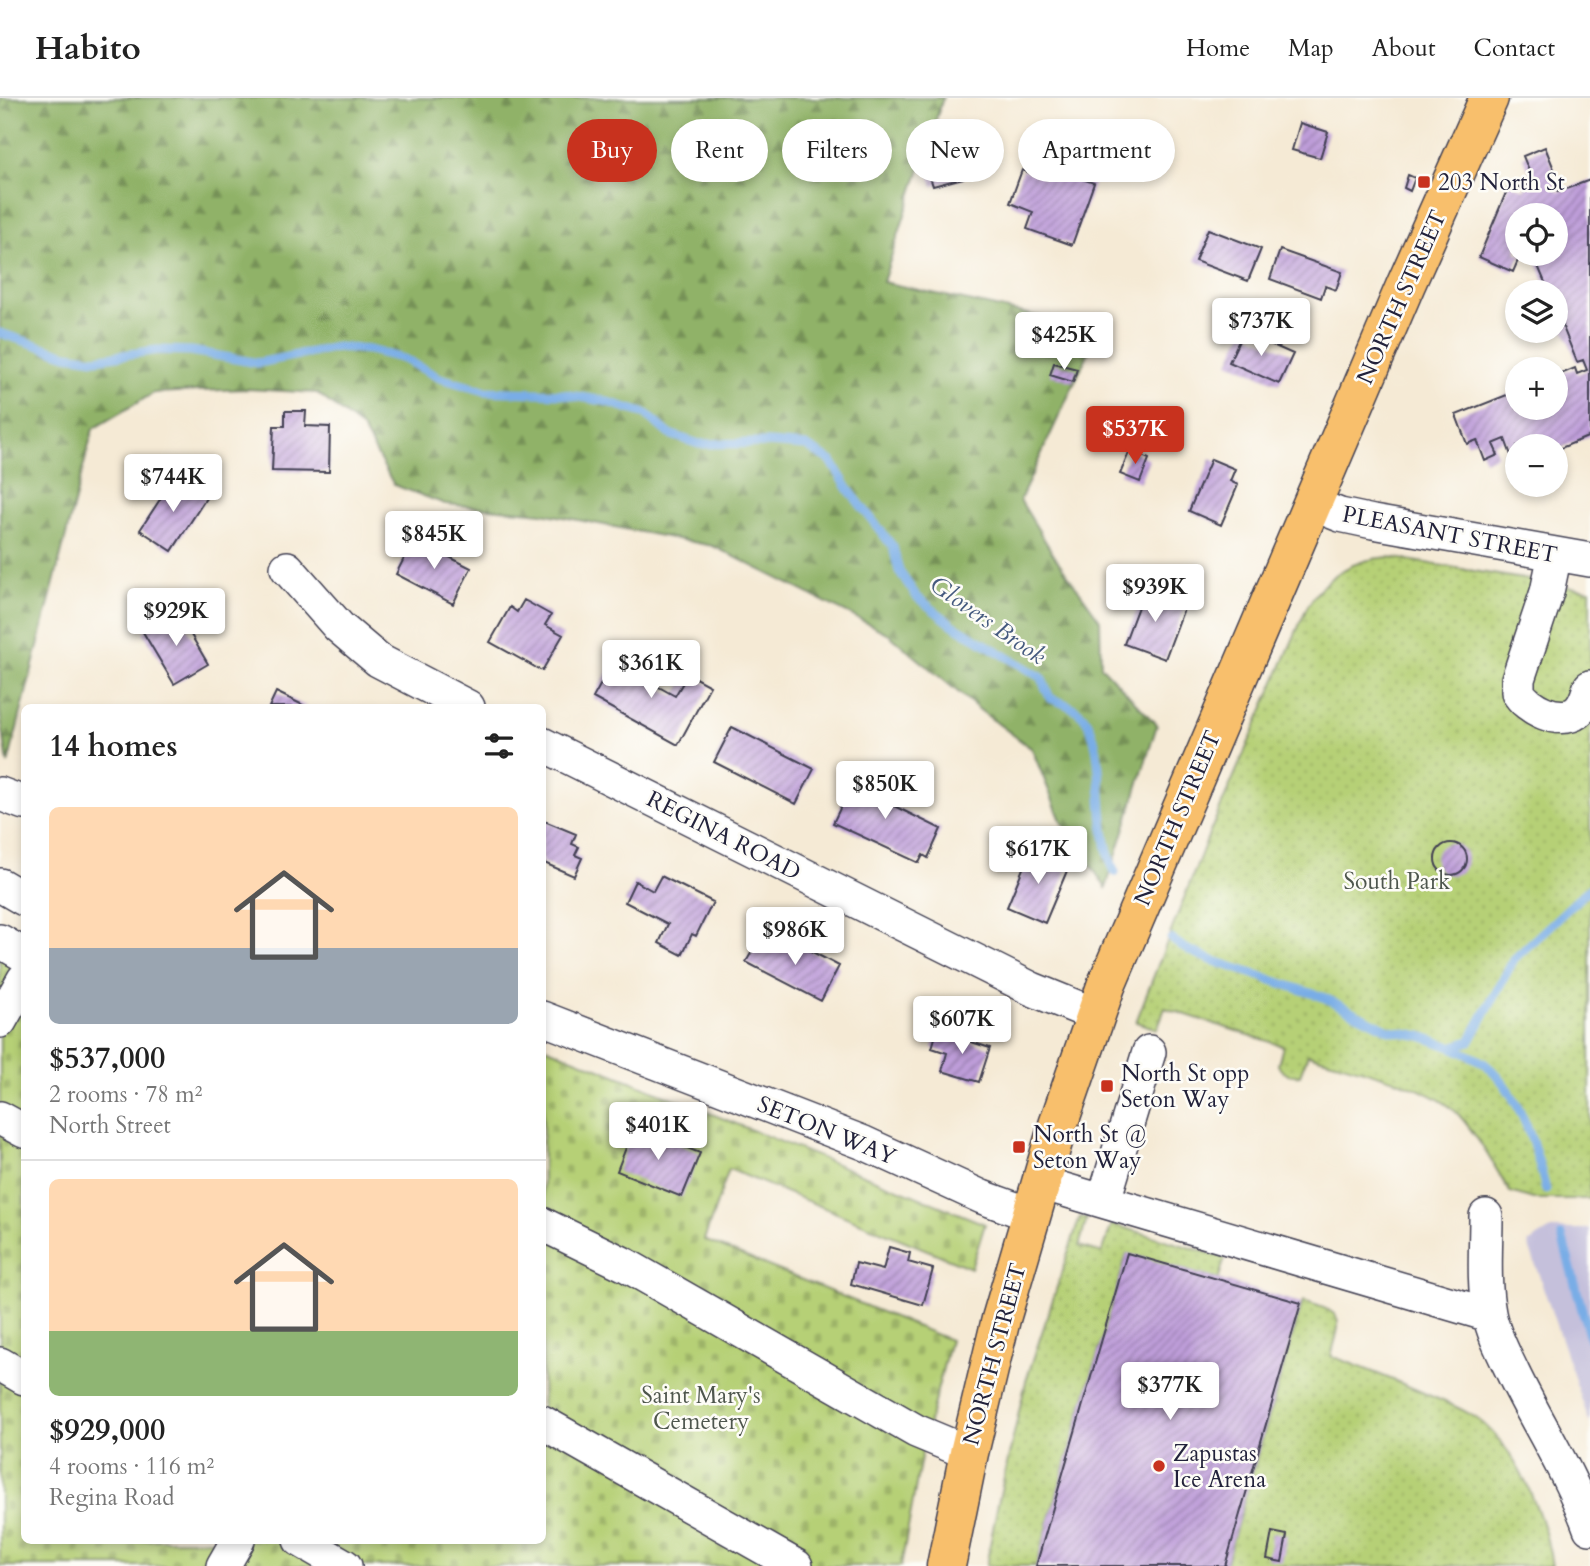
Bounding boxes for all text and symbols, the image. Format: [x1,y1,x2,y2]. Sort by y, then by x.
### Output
text: Habito [35,26,141,71]
text: Home [1186,32,1250,65]
text: Map [1288,32,1334,65]
text: About [1372,32,1436,65]
text: Contact [1474,32,1555,65]
chip: Buy [567,119,657,182]
chip: Rent [671,119,768,182]
chip: Filters [782,119,892,182]
chip: New [906,119,1004,182]
chip: Apartment [1018,119,1175,182]
place label: 203 North St [1438,167,1565,198]
marker: 203 North St [1416,174,1432,190]
map controls [1505,203,1568,497]
button: locate [1505,203,1568,266]
street label: NORTH STREET [1349,205,1454,389]
button: layers [1505,280,1568,343]
pin: $737K [1212,299,1310,358]
text: $737K [1228,305,1294,336]
pin: $425K [1015,313,1113,372]
text: $425K [1031,319,1097,350]
button: + [1505,357,1568,420]
pin: $537K [1086,406,1184,466]
text: $537K [1102,413,1168,444]
button: − [1505,434,1568,497]
pin: $744K [124,454,222,514]
text: $744K [140,461,206,492]
street label: PLEASANT STREET [1340,498,1560,571]
pin: $845K [385,512,483,571]
text: $845K [401,518,467,549]
pin: $939K [1106,564,1204,624]
water label: Glovers Brook [923,568,1052,673]
text: $939K [1122,571,1188,602]
pin: $929K [127,588,225,648]
text: $929K [143,595,209,626]
pin: $361K [602,640,700,700]
text: $361K [618,647,684,678]
text: 14 homes [49,726,178,767]
street label: NORTH STREET [1127,726,1228,910]
icon: filters [480,727,518,765]
pin: $850K [836,762,934,821]
text: $850K [852,768,918,799]
street label: REGINA ROAD [641,783,806,888]
pin: $617K [989,826,1087,886]
text: $617K [1005,833,1071,864]
icon: home [221,852,347,978]
park label: South Park [1344,866,1451,897]
pin: $986K [746,908,844,967]
text: $986K [762,914,828,945]
pin: $607K [913,996,1011,1056]
text: $607K [929,1003,995,1034]
text: $537,000 [49,1038,165,1079]
place label: North St opp Seton Way [1121,1058,1249,1115]
marker: North St opp Seton Way [1099,1078,1115,1094]
text: 2 rooms · 78 m² [49,1079,202,1110]
street label: SETON WAY [753,1089,902,1173]
pin: $401K [609,1102,707,1162]
text: $401K [625,1109,691,1140]
text: North Street [49,1110,171,1141]
place label: North St @ Seton Way [1033,1119,1147,1176]
marker: North St @ Seton Way [1011,1139,1027,1155]
icon: home [221,1224,347,1350]
street label: NORTH STREET [955,1260,1034,1449]
pin: $377K [1121,1362,1219,1422]
text: $377K [1137,1369,1203,1400]
park label: Saint Mary's Cemetery [641,1380,761,1437]
text: $929,000 [49,1410,165,1451]
place label: Zapustas Ice Arena [1173,1438,1266,1495]
text: 4 rooms · 116 m² [49,1451,214,1482]
marker: Zapustas Ice Arena [1151,1458,1167,1474]
text: Regina Road [49,1482,174,1513]

